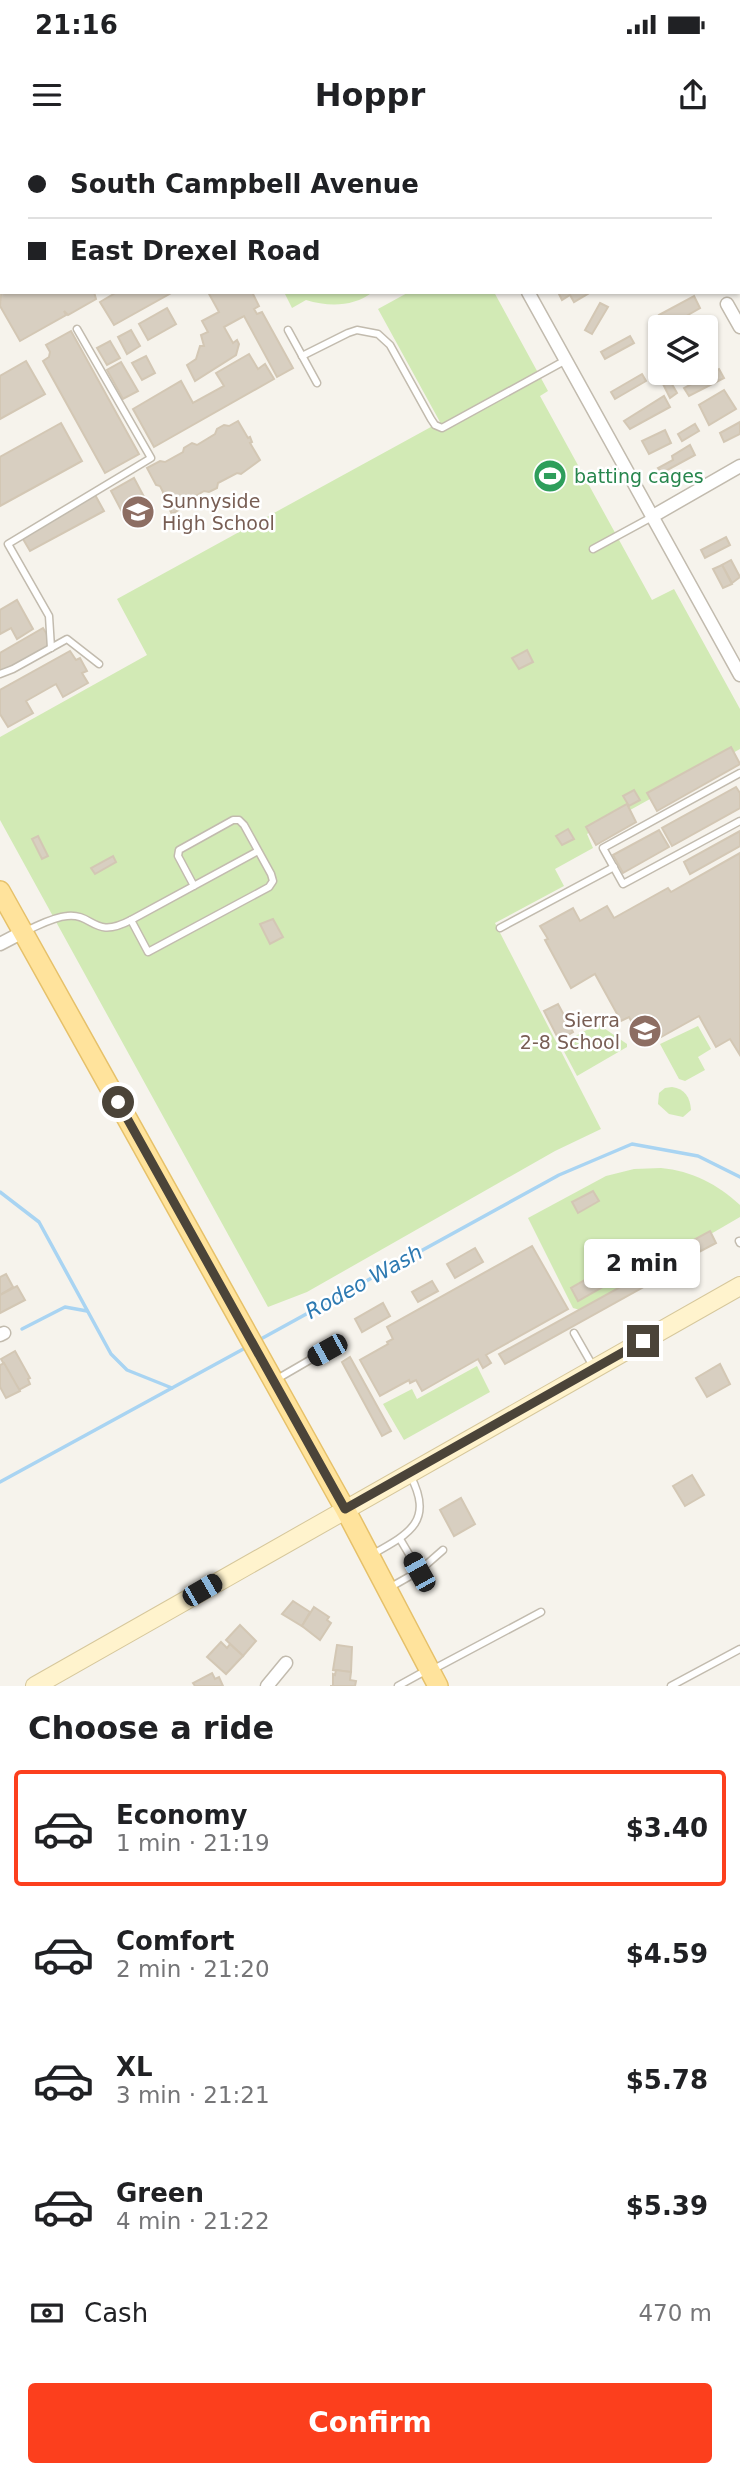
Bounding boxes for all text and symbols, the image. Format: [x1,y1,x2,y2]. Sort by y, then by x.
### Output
text: 21:16 [35,10,118,40]
icon: menu [28,76,66,114]
text: Hoppr [315,76,425,114]
icon: share [674,76,712,114]
text: South Campbell Avenue [70,169,419,199]
text: East Drexel Road [70,236,321,266]
map controls [648,315,718,385]
button: layers [648,315,718,385]
sports icon: batting cages [531,457,569,495]
place label: batting cages [574,465,704,487]
place label: Sunnyside High School [162,490,275,534]
school or university icon: Sunnyside High School [119,493,157,531]
place label: Sierra 2-8 School [520,1009,620,1053]
school or university icon: Sierra 2-8 School [626,1012,664,1050]
route start [102,1086,134,1118]
water label: Rodeo Wash [301,1240,427,1324]
callout: 2 min [585,1240,701,1288]
text: 2 min [606,1250,678,1276]
route end [627,1325,659,1357]
car [304,1331,351,1369]
car [400,1549,439,1595]
car [179,1570,226,1610]
text: Choose a ride [28,1709,274,1747]
icon: car [32,1797,95,1860]
text: Economy [116,1800,247,1830]
text: $3.40 [626,1813,708,1843]
text: 1 min · 21:19 [116,1830,270,1856]
icon: car [32,1923,95,1986]
text: Comfort [116,1926,234,1956]
text: $4.59 [626,1939,708,1969]
text: 2 min · 21:20 [116,1956,270,1982]
icon: car [32,2049,95,2112]
text: XL [116,2052,153,2082]
text: $5.78 [626,2065,708,2095]
text: 3 min · 21:21 [116,2082,270,2108]
icon: car [32,2175,95,2238]
text: Green [116,2178,204,2208]
text: $5.39 [626,2191,708,2221]
text: 4 min · 21:22 [116,2208,270,2234]
icon: cash [28,2294,66,2332]
text: Cash [84,2298,148,2328]
text: 470 m [638,2300,712,2326]
button: Confirm [28,2383,712,2463]

